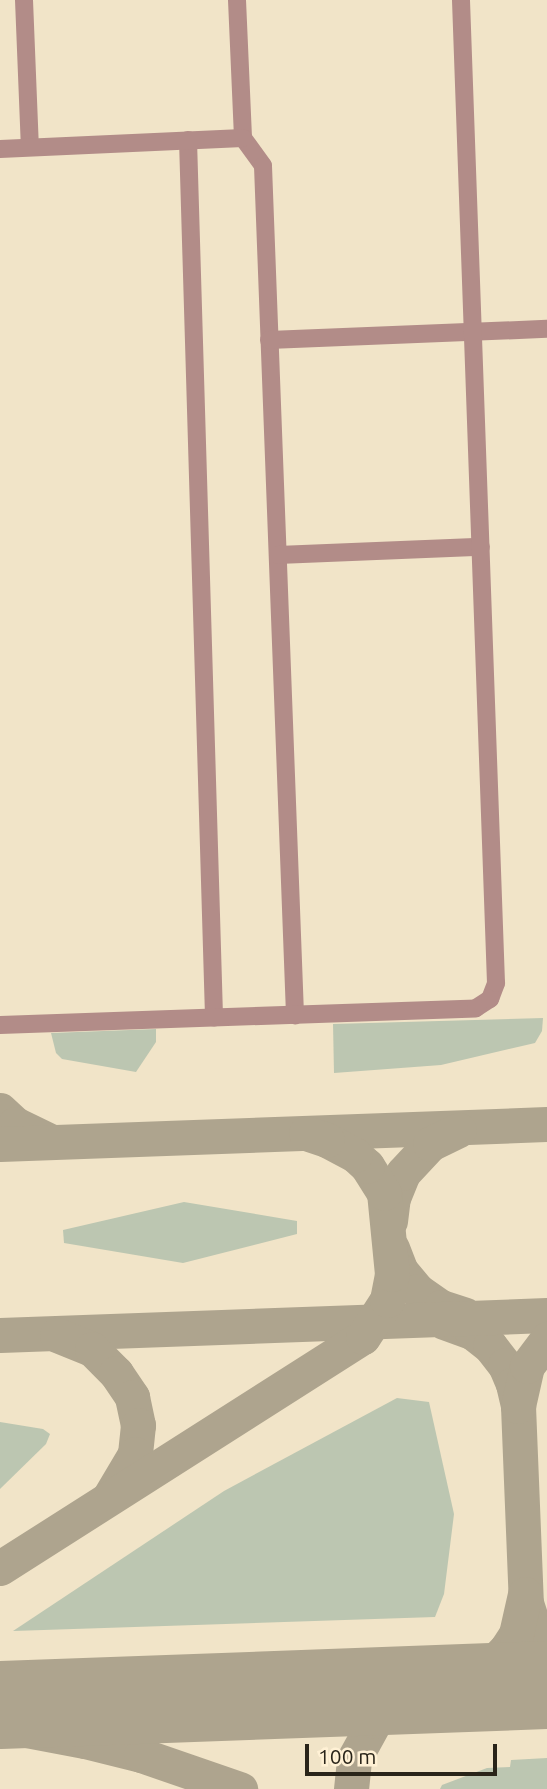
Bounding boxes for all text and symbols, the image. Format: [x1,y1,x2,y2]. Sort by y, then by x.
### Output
scale bar [309,1730,502,1774]
text: 100 m [318,1744,376,1768]

